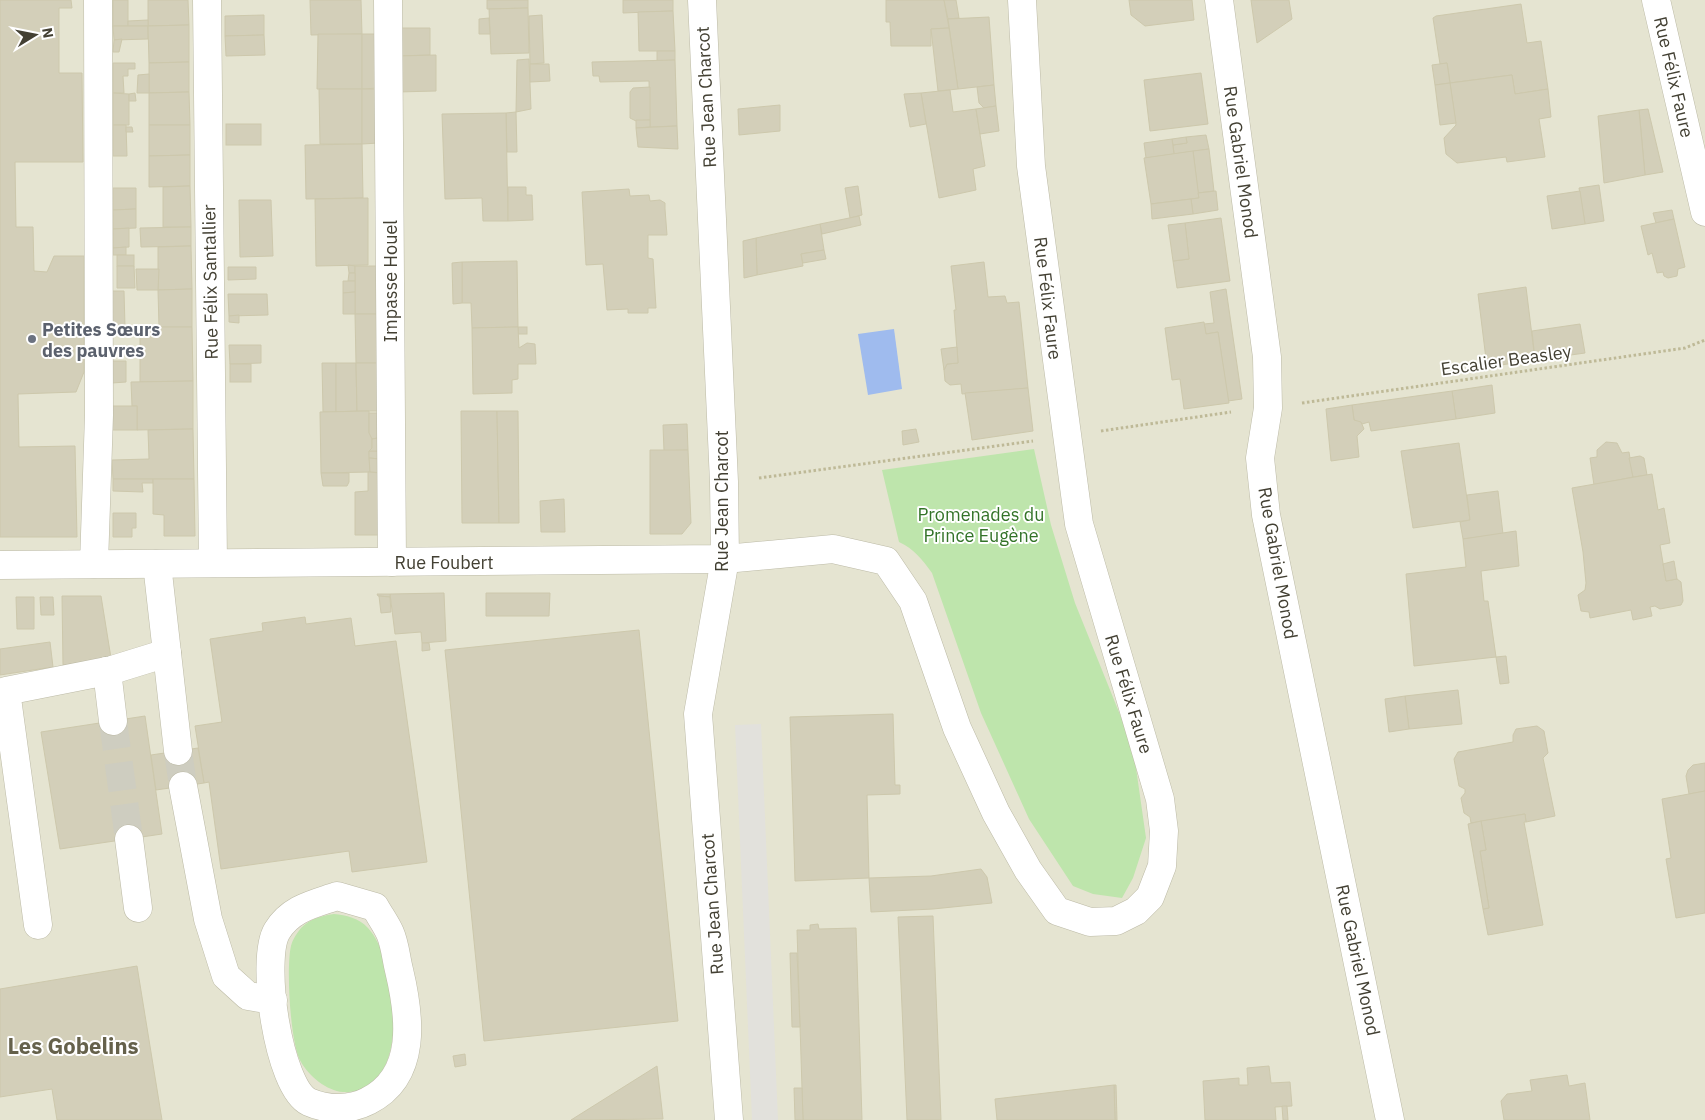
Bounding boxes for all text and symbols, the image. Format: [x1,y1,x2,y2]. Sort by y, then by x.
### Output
north arrow [10,10,60,60]
street label: Rue Félix Faure [1649,14,1699,140]
text: N [38,26,58,39]
street label: Rue Jean Charcot [691,26,721,168]
street label: Rue Gabriel Monod [1219,84,1263,240]
street label: Rue Félix Santallier [197,204,223,360]
street label: Impasse Houel [379,220,402,342]
street label: Rue Félix Faure [1029,235,1067,361]
place label: Petites Sœurs des pauvres [42,318,160,362]
marker: Petites Sœurs des pauvres [26,333,38,345]
street label: Escalier Beasley [1439,339,1573,381]
street label: Rue Jean Charcot [710,430,733,572]
street label: Rue Gabriel Monod [1253,485,1303,641]
park label: Promenades du Prince Eugène [918,503,1044,547]
street label: Rue Foubert [394,551,494,574]
street label: Rue Félix Faure [1100,631,1158,757]
street label: Rue Jean Charcot [696,832,728,976]
street label: Rue Gabriel Monod [1331,882,1385,1038]
district label: Les Gobelins [7,1031,139,1060]

